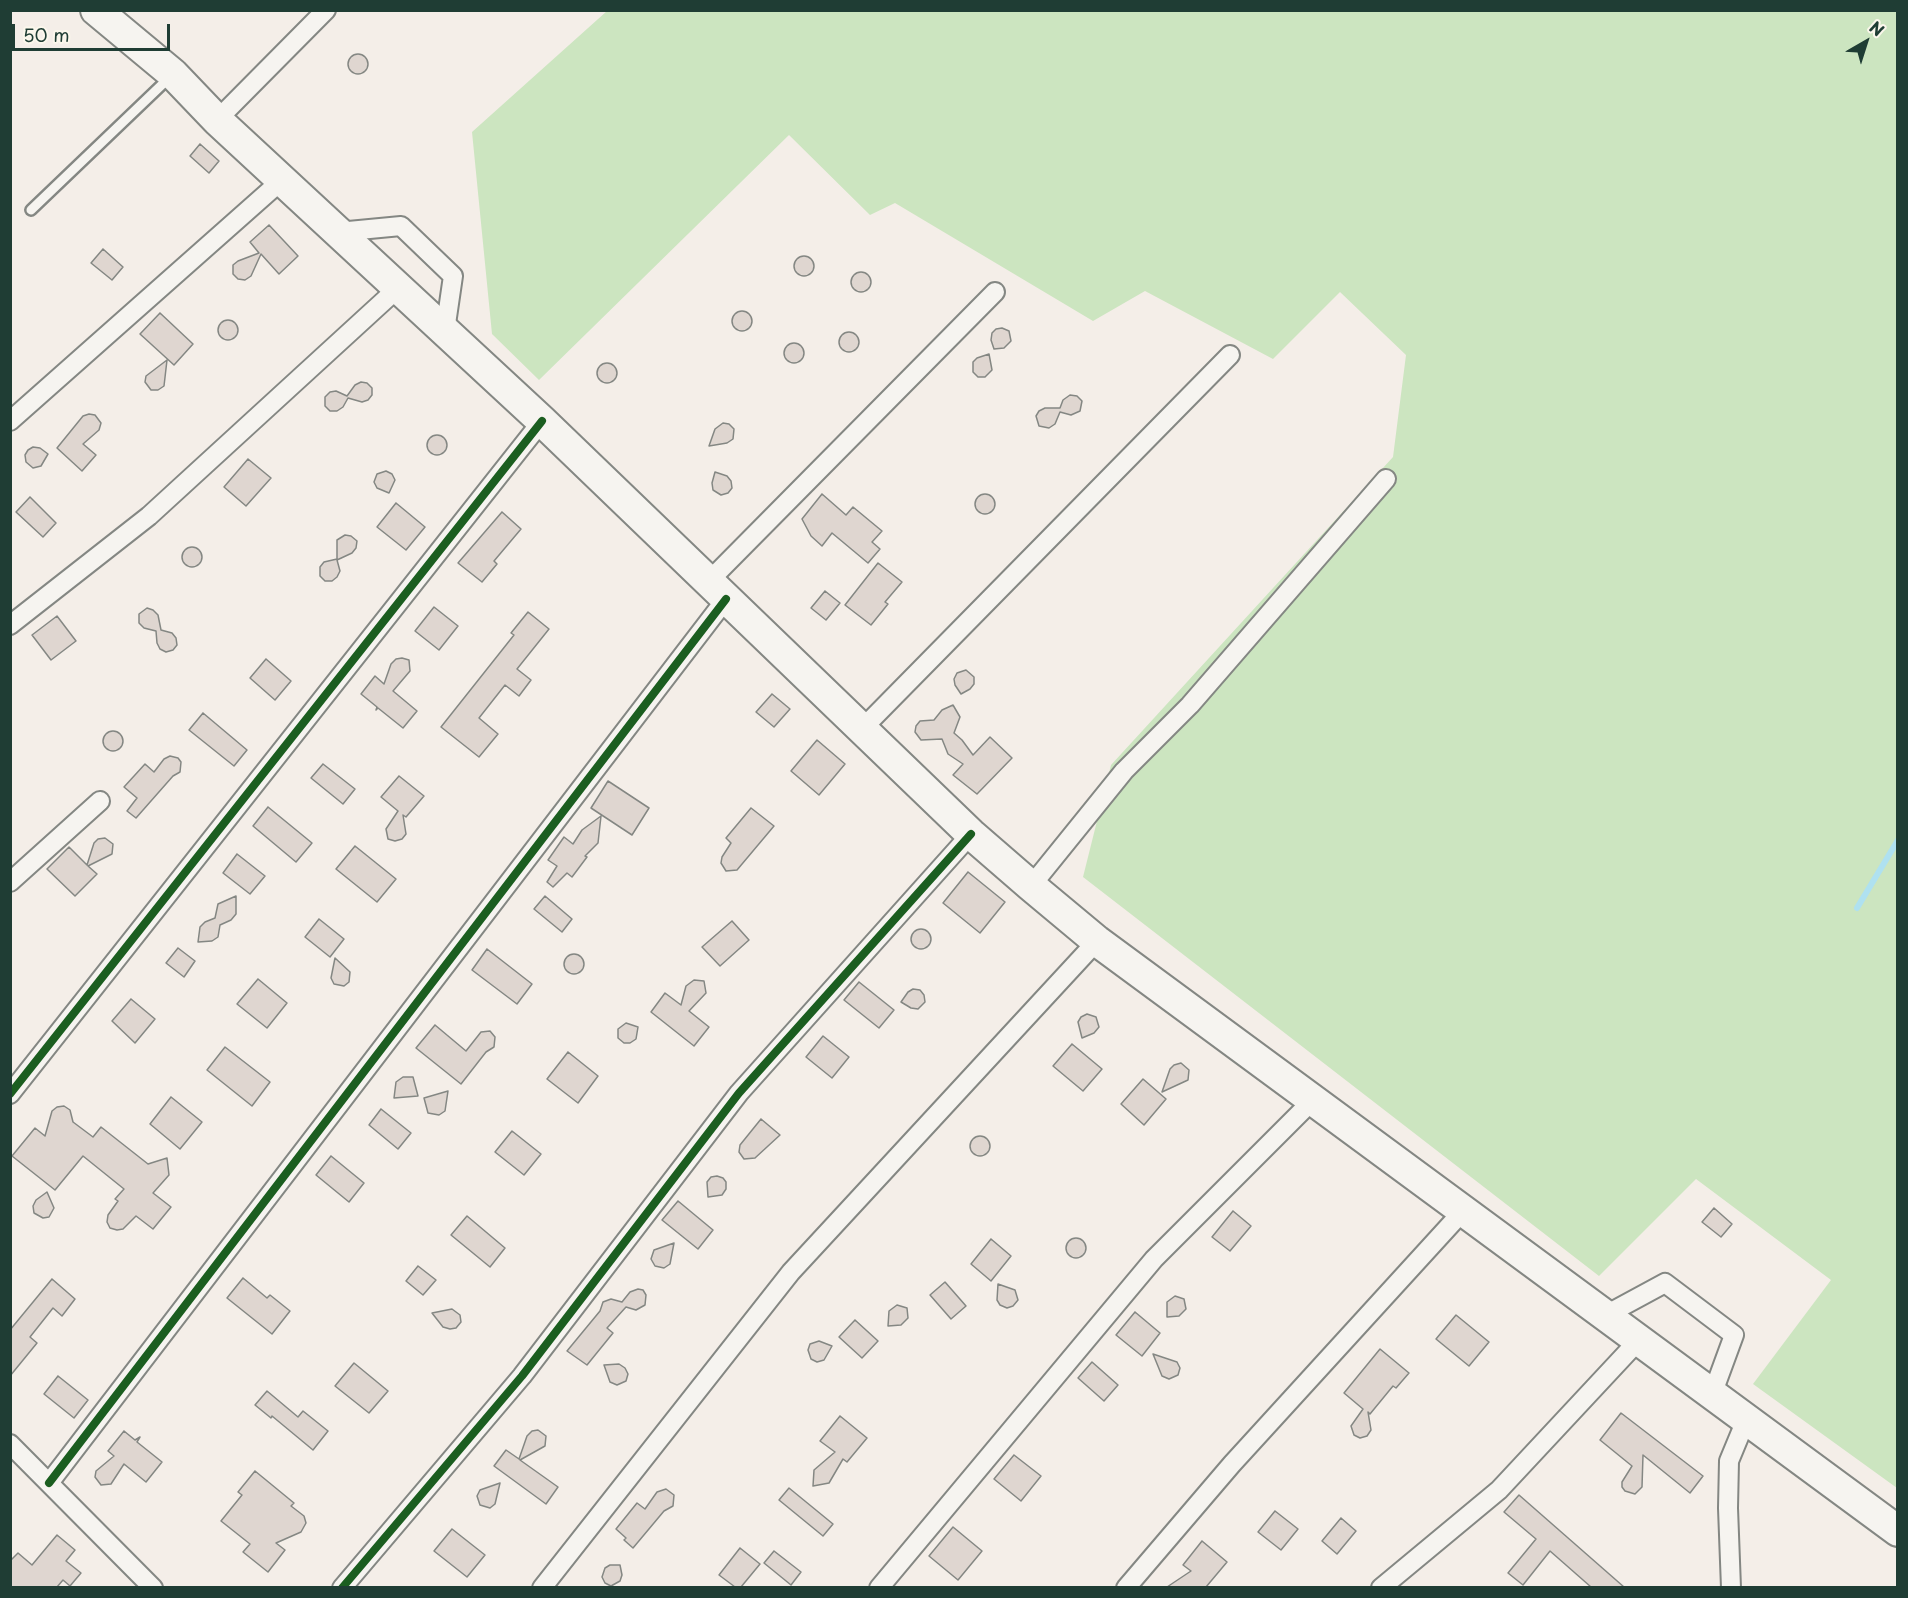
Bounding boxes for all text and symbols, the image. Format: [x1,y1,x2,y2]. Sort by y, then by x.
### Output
scale bar [15,12,172,50]
north arrow [1836,12,1896,72]
text: N [1865,15,1890,41]
text: 50 m [23,21,70,48]

